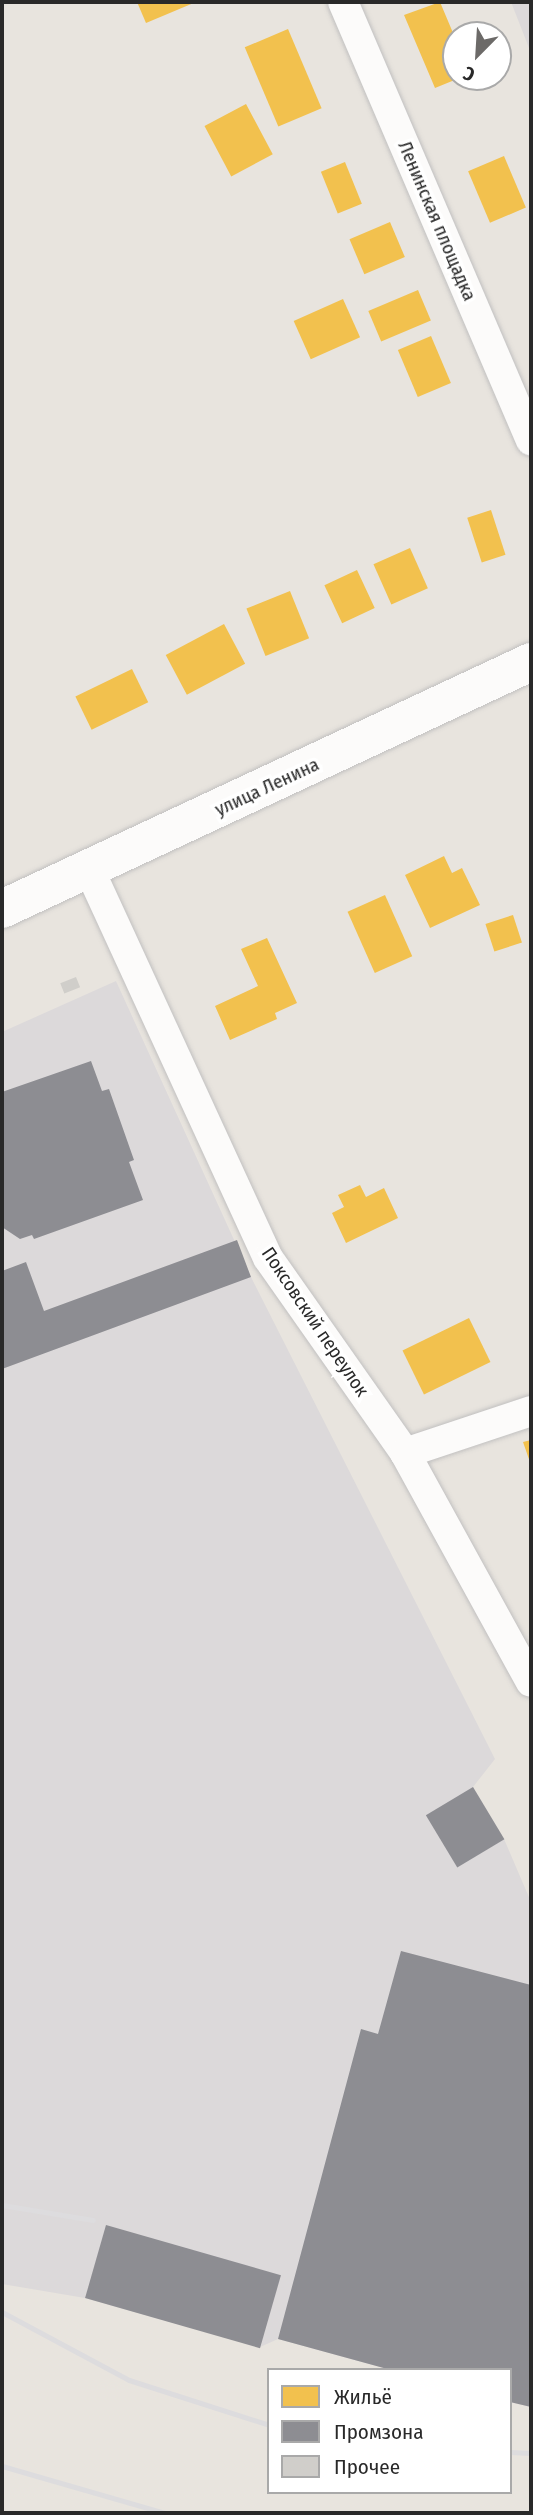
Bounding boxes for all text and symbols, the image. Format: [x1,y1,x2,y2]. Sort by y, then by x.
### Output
north arrow [442,21,512,91]
text: С [460,61,478,86]
street label: Ленинская площадка [393,138,481,304]
street label: улица Ленина [211,753,323,821]
street label: Поксовский переулок [257,1243,373,1401]
legend [267,2368,512,2494]
text: Жильё [334,2384,392,2410]
text: Промзона [334,2419,423,2445]
text: Прочее [334,2454,400,2480]

